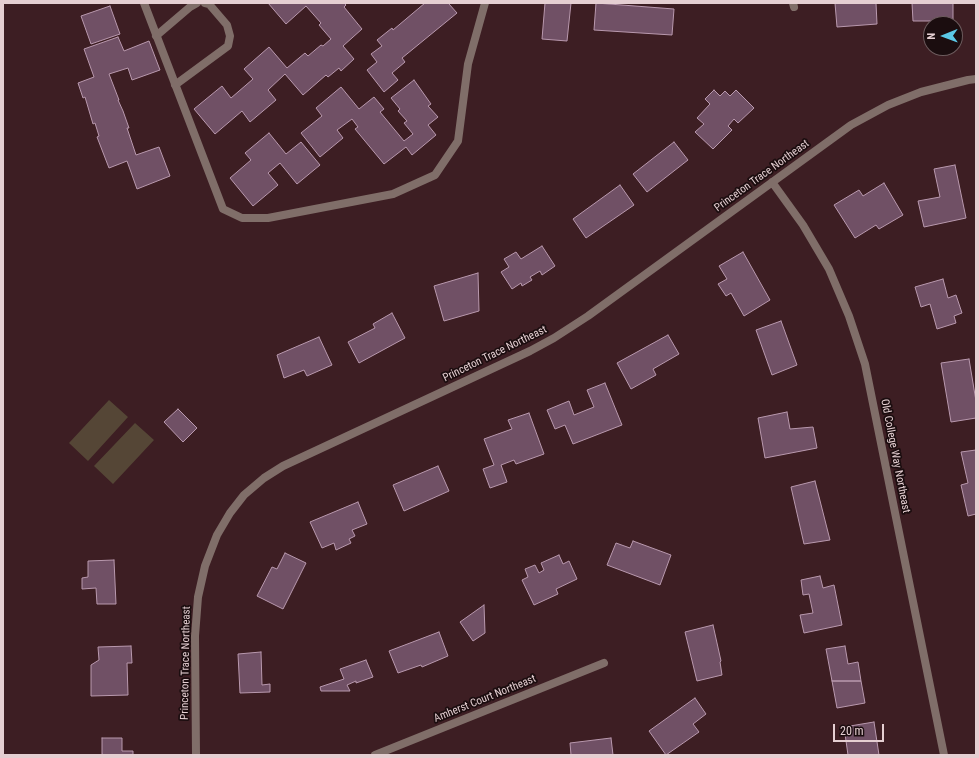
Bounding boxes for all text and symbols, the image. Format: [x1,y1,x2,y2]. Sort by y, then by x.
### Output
north arrow [923,16,963,56]
text: N [925,33,938,40]
street label: Princeton Trace Northeast [712,137,812,215]
street label: Princeton Trace Northeast [441,323,549,385]
street label: Old College Way Northeast [877,398,913,514]
street label: Princeton Trace Northeast [178,606,194,720]
street label: Amherst Court Northeast [432,672,538,726]
scale bar [835,716,886,742]
text: 20 m [840,724,864,738]

